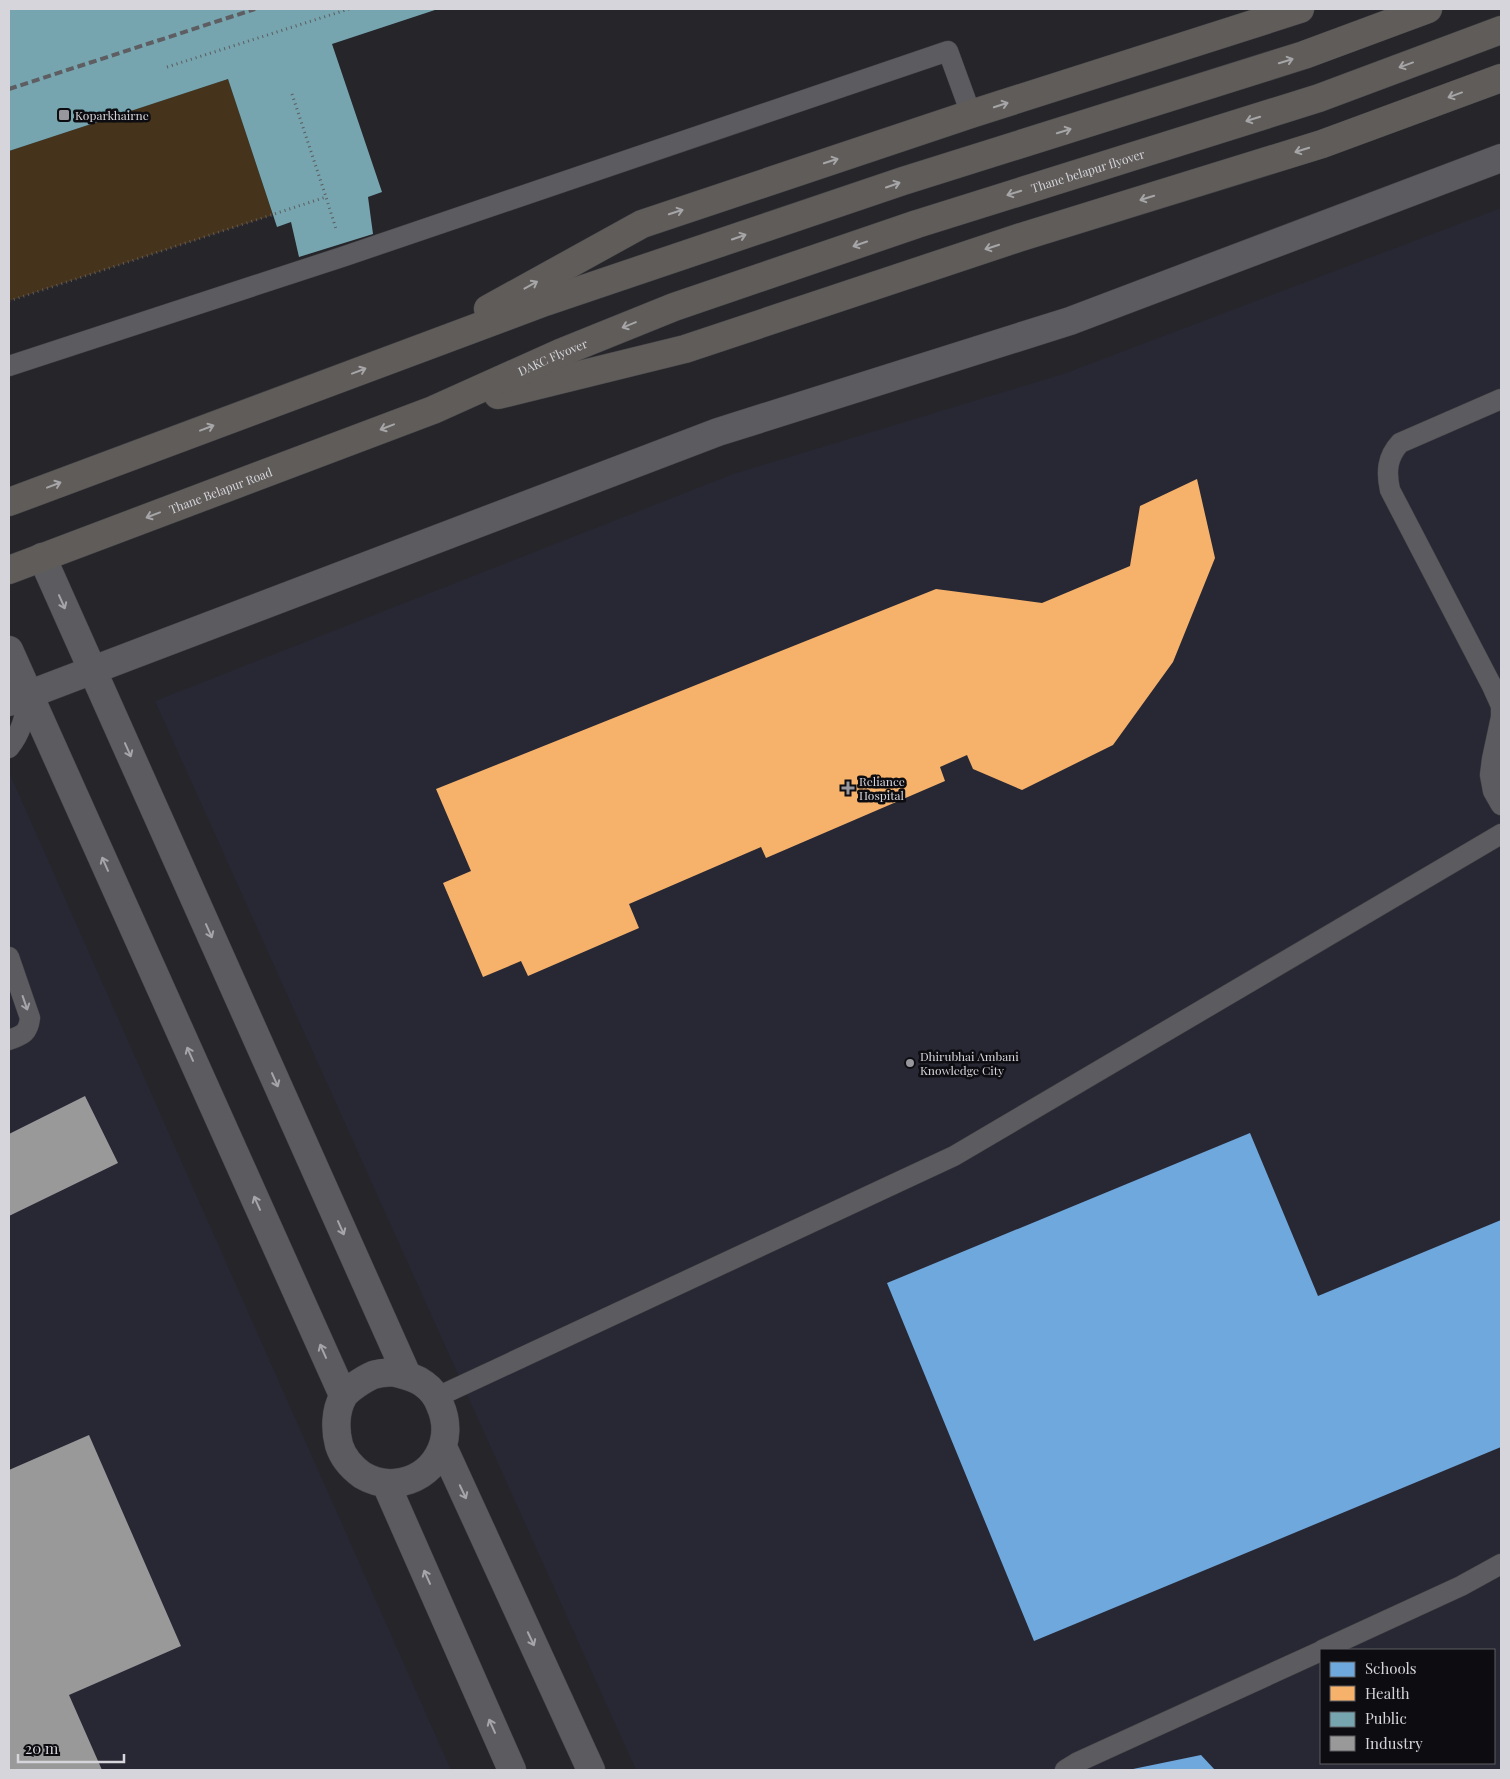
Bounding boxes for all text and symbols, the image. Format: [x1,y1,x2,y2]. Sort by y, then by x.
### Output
one-way arrow [1278,55,1294,65]
one-way arrow [1399,61,1414,70]
one-way arrow [1448,91,1464,100]
one-way arrow [993,99,1009,109]
place label: Koparkhairne [75,107,149,123]
marker: Koparkhairne [57,108,71,122]
one-way arrow [1245,114,1261,124]
one-way arrow [1056,125,1072,135]
street label: Thane belapur flyover [1029,145,1147,196]
one-way arrow [1295,145,1311,155]
one-way arrow [822,156,838,165]
one-way arrow [884,180,900,189]
one-way arrow [1007,189,1023,199]
one-way arrow [1140,194,1156,204]
one-way arrow [668,207,684,216]
one-way arrow [730,232,746,241]
one-way arrow [852,239,868,249]
one-way arrow [985,243,1001,252]
one-way arrow [524,279,538,289]
one-way arrow [621,321,637,330]
street label: DAKC Flyover [515,335,590,379]
one-way arrow [351,365,366,375]
one-way arrow [199,422,214,431]
one-way arrow [380,424,395,433]
street label: Thane Belapur Road [167,463,274,517]
one-way arrow [47,479,62,488]
one-way arrow [146,511,161,520]
one-way arrow [58,594,67,609]
one-way arrow [124,742,133,757]
place label: Reliance Hospital [859,773,905,803]
marker: Reliance Hospital [841,781,855,795]
one-way arrow [100,857,110,872]
one-way arrow [204,923,214,938]
one-way arrow [21,995,31,1011]
one-way arrow [185,1047,195,1062]
place label: Dhirubhai Ambani Knowledge City [920,1048,1019,1078]
marker: Dhirubhai Ambani Knowledge City [904,1057,916,1069]
one-way arrow [270,1072,280,1087]
one-way arrow [251,1196,261,1211]
one-way arrow [337,1220,346,1235]
one-way arrow [318,1344,327,1359]
one-way arrow [459,1484,468,1499]
one-way arrow [421,1570,431,1585]
one-way arrow [527,1631,536,1646]
legend [1320,1649,1495,1764]
text: Schools [1365,1658,1417,1678]
text: Health [1365,1683,1410,1703]
text: Public [1365,1708,1407,1728]
one-way arrow [487,1719,497,1734]
scale bar [18,1732,124,1764]
text: Industry [1365,1733,1423,1753]
text: 20 m [25,1738,59,1758]

